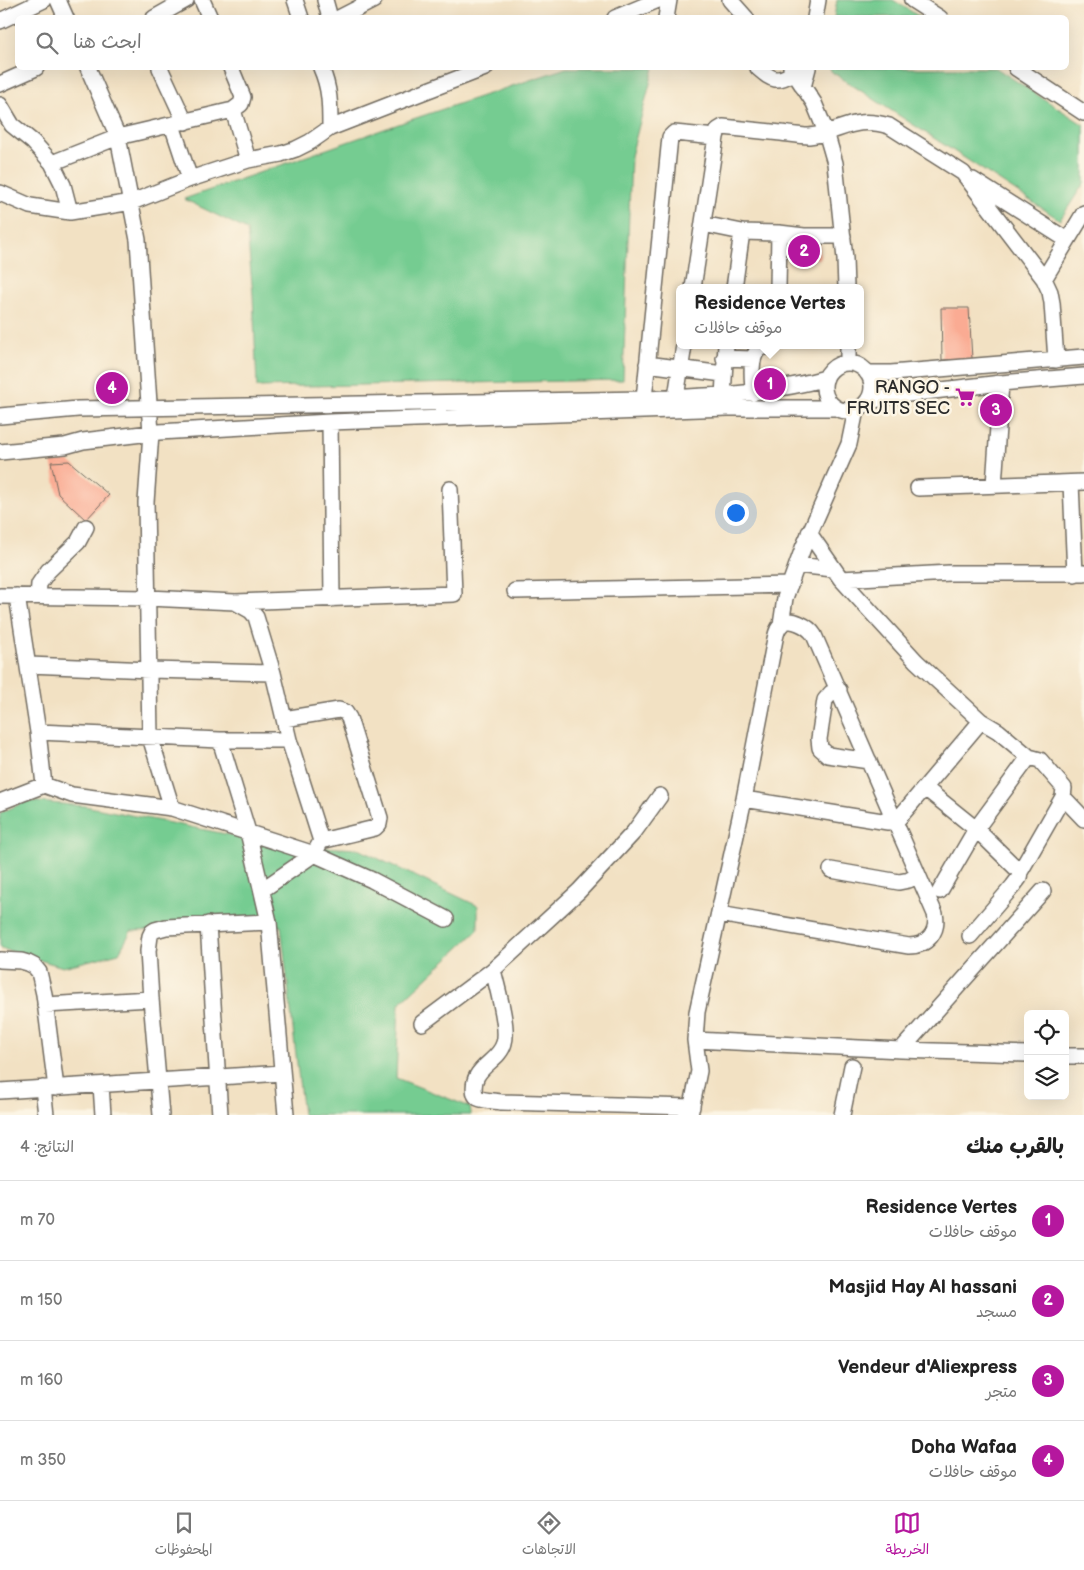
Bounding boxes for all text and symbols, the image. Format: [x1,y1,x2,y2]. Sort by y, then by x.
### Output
search box [15,15,1069,70]
icon: search [33,29,61,57]
text: ابحث هنا [73,31,142,54]
pin: 2 [788,232,820,270]
popup [676,284,864,349]
text: Residence Vertes [694,292,846,315]
text: موقف حافلات [694,319,782,338]
pin: 1 [754,365,786,403]
pin: 4 [96,369,128,407]
place label: RANGO - FRUITS SEC [846,377,950,419]
supermarket icon: RANGO - FRUITS SEC [954,386,976,408]
pin: 3 [980,391,1012,429]
your location [723,500,749,526]
map controls [1024,1010,1069,1100]
button: locate [1024,1010,1069,1055]
button: layers [1024,1055,1069,1100]
text: بالقرب منك [966,1134,1064,1159]
text: النتائج: 4 [20,1138,74,1157]
text: Residence Vertes [866,1196,1017,1219]
text: 70 m [20,1211,55,1230]
text: 1 [1045,1211,1051,1230]
text: موقف حافلات [929,1223,1017,1242]
text: Masjid Hay Al hassani [829,1276,1017,1299]
text: 150 m [20,1291,62,1310]
text: 2 [1043,1291,1053,1310]
text: مسجد [976,1303,1017,1322]
text: Vendeur d'Aliexpress [838,1356,1017,1379]
text: 160 m [20,1371,63,1390]
text: 3 [1043,1371,1053,1390]
text: متجر [986,1383,1017,1402]
text: Doha Wafaa [911,1436,1017,1459]
text: 350 m [20,1451,66,1470]
text: 4 [1043,1451,1053,1470]
text: موقف حافلات [929,1463,1017,1482]
tab: المحفوظات [155,1509,212,1562]
tab: الاتجاهات [522,1509,576,1562]
tab: الخريطة [886,1509,929,1562]

